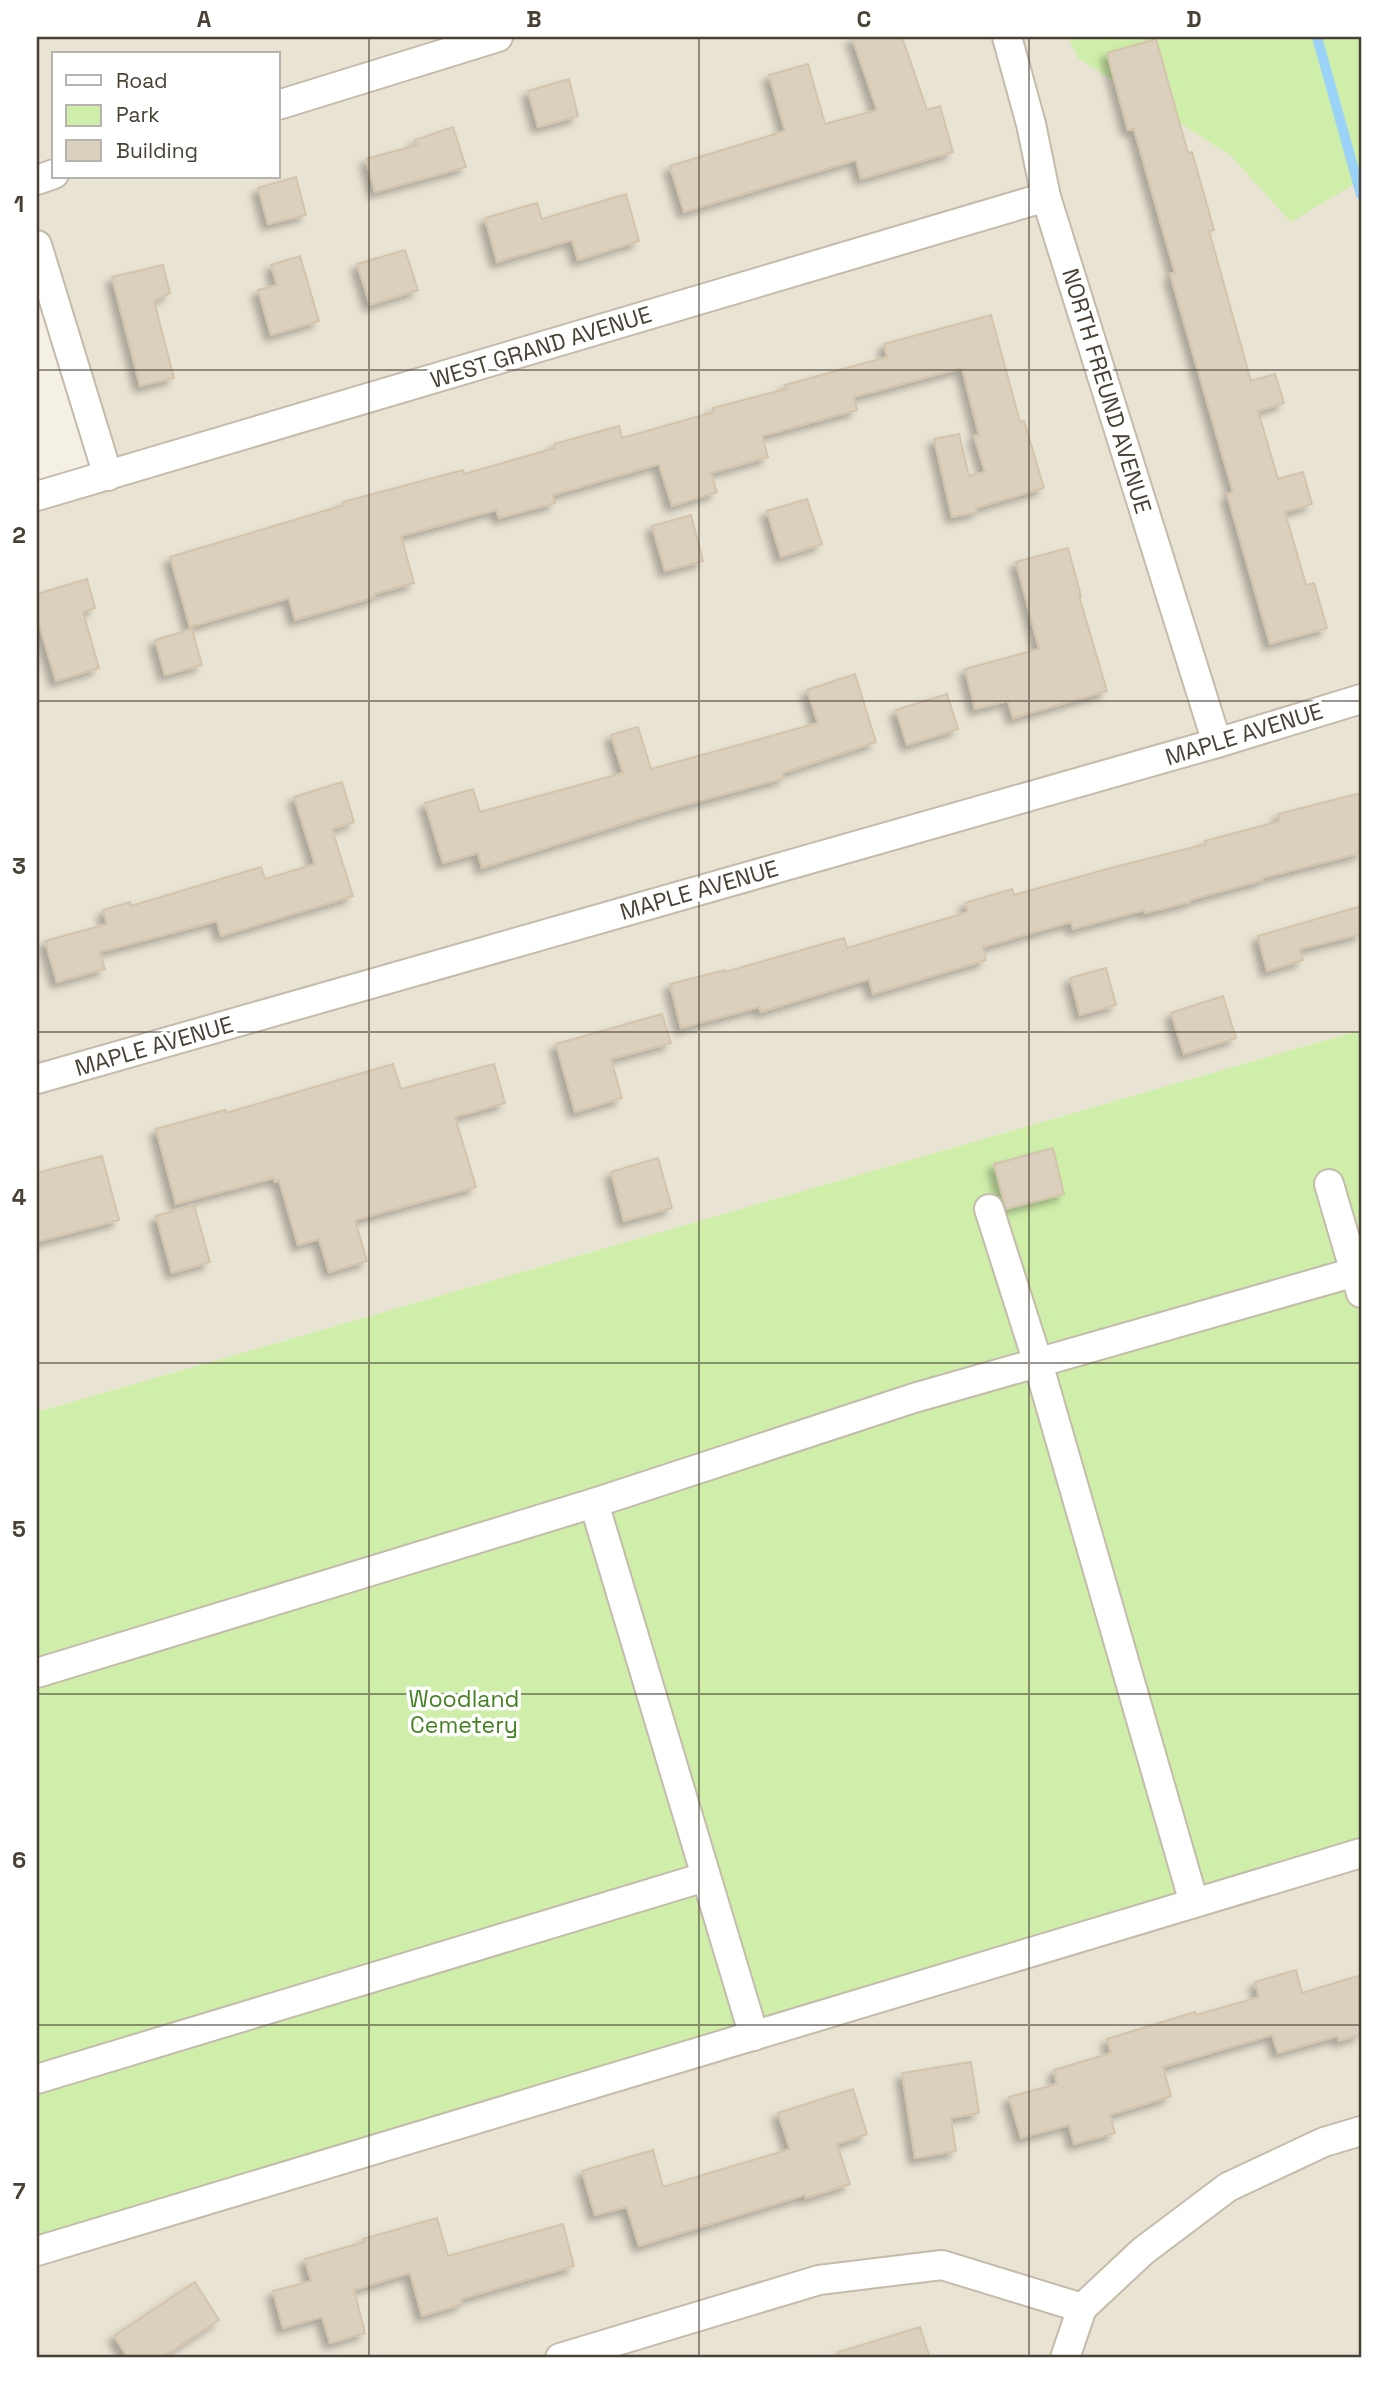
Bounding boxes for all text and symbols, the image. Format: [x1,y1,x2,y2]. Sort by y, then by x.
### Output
text: A [197,4,212,34]
text: B [526,4,542,34]
text: C [857,4,871,34]
text: D [1186,4,1202,34]
legend [52,52,280,178]
text: Road [116,67,168,94]
text: Park [116,101,160,128]
text: Building [116,137,198,164]
text: 1 [14,189,24,219]
street label: NORTH FREUND AVENUE [1055,265,1159,517]
street label: WEST GRAND AVENUE [427,299,655,395]
text: 2 [12,520,26,550]
street label: MAPLE AVENUE [1162,696,1326,772]
text: 3 [12,851,26,881]
street label: MAPLE AVENUE [616,853,782,927]
street label: MAPLE AVENUE [71,1009,237,1083]
text: 4 [12,1182,27,1212]
text: 5 [12,1514,26,1544]
park label: Woodland Cemetery [409,1684,519,1740]
text: 6 [12,1845,26,1875]
text: 7 [13,2176,26,2206]

